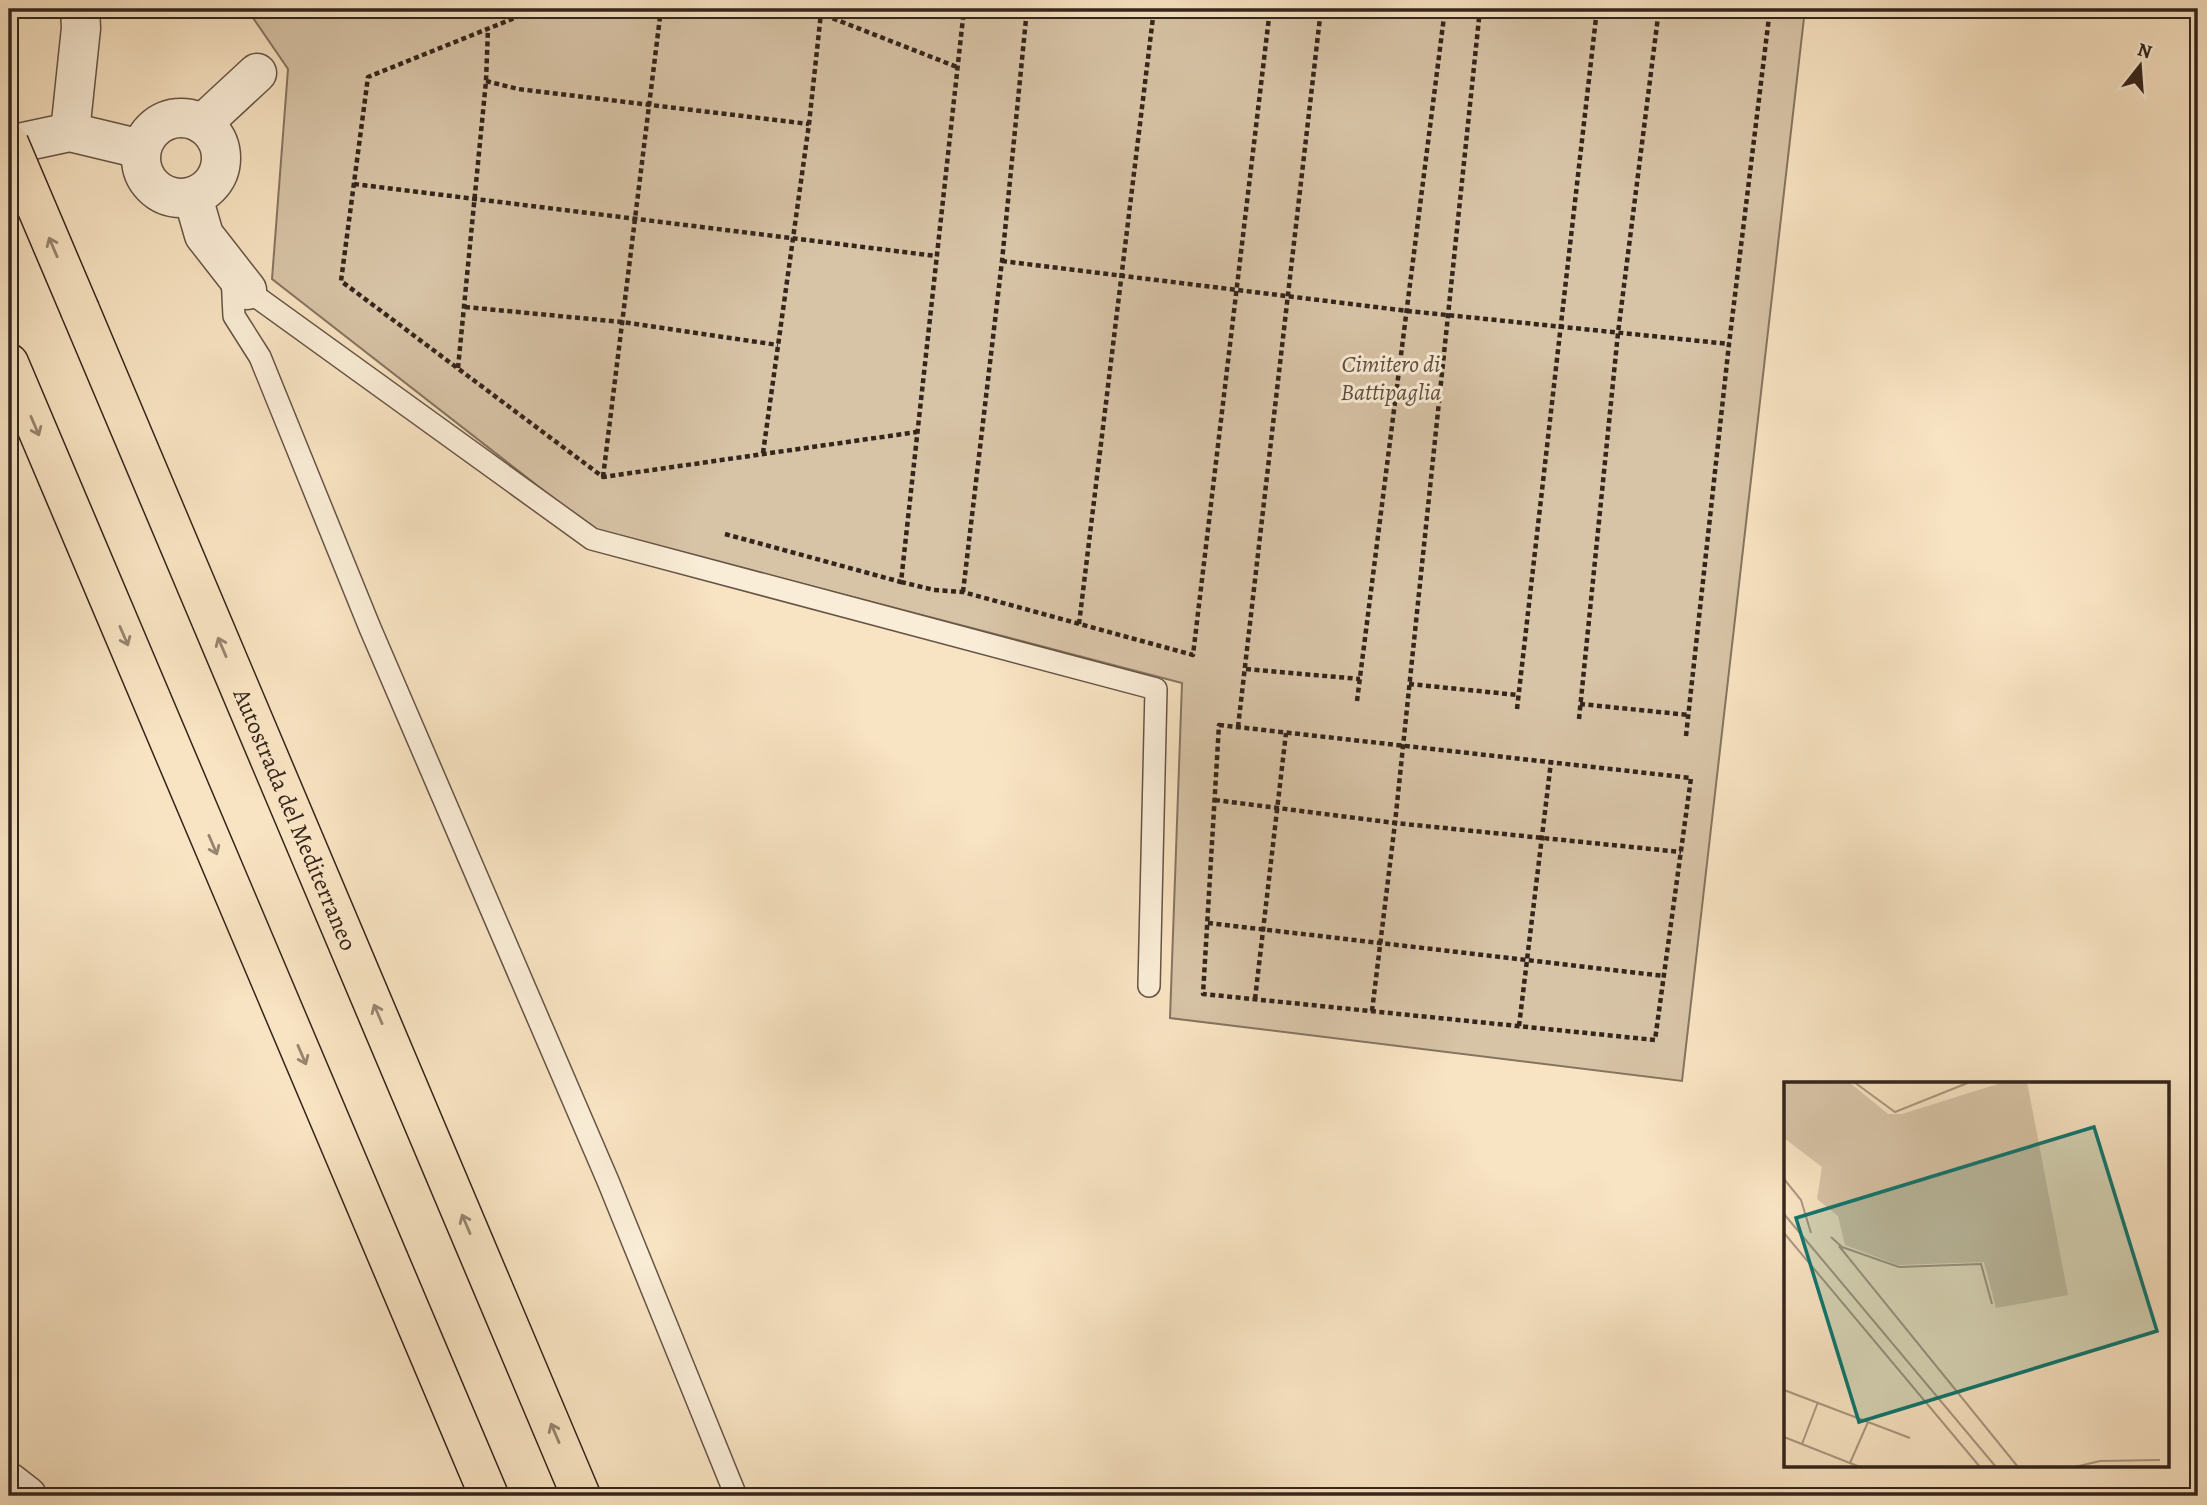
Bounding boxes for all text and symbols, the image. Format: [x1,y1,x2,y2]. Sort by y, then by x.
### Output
north arrow [2106,32,2176,102]
text: N [2134,36,2155,65]
one-way arrow [46,237,59,258]
park label: Cimitero di Battipaglia [1341,348,1441,408]
one-way arrow [30,415,43,436]
one-way arrow [118,624,131,646]
one-way arrow [215,637,228,658]
street label: Autostrada del Mediterraneo [225,683,365,955]
one-way arrow [207,834,220,855]
one-way arrow [370,1004,383,1026]
one-way arrow [296,1043,309,1065]
inset map [1784,1082,2168,1466]
one-way arrow [459,1214,472,1235]
one-way arrow [548,1423,561,1445]

